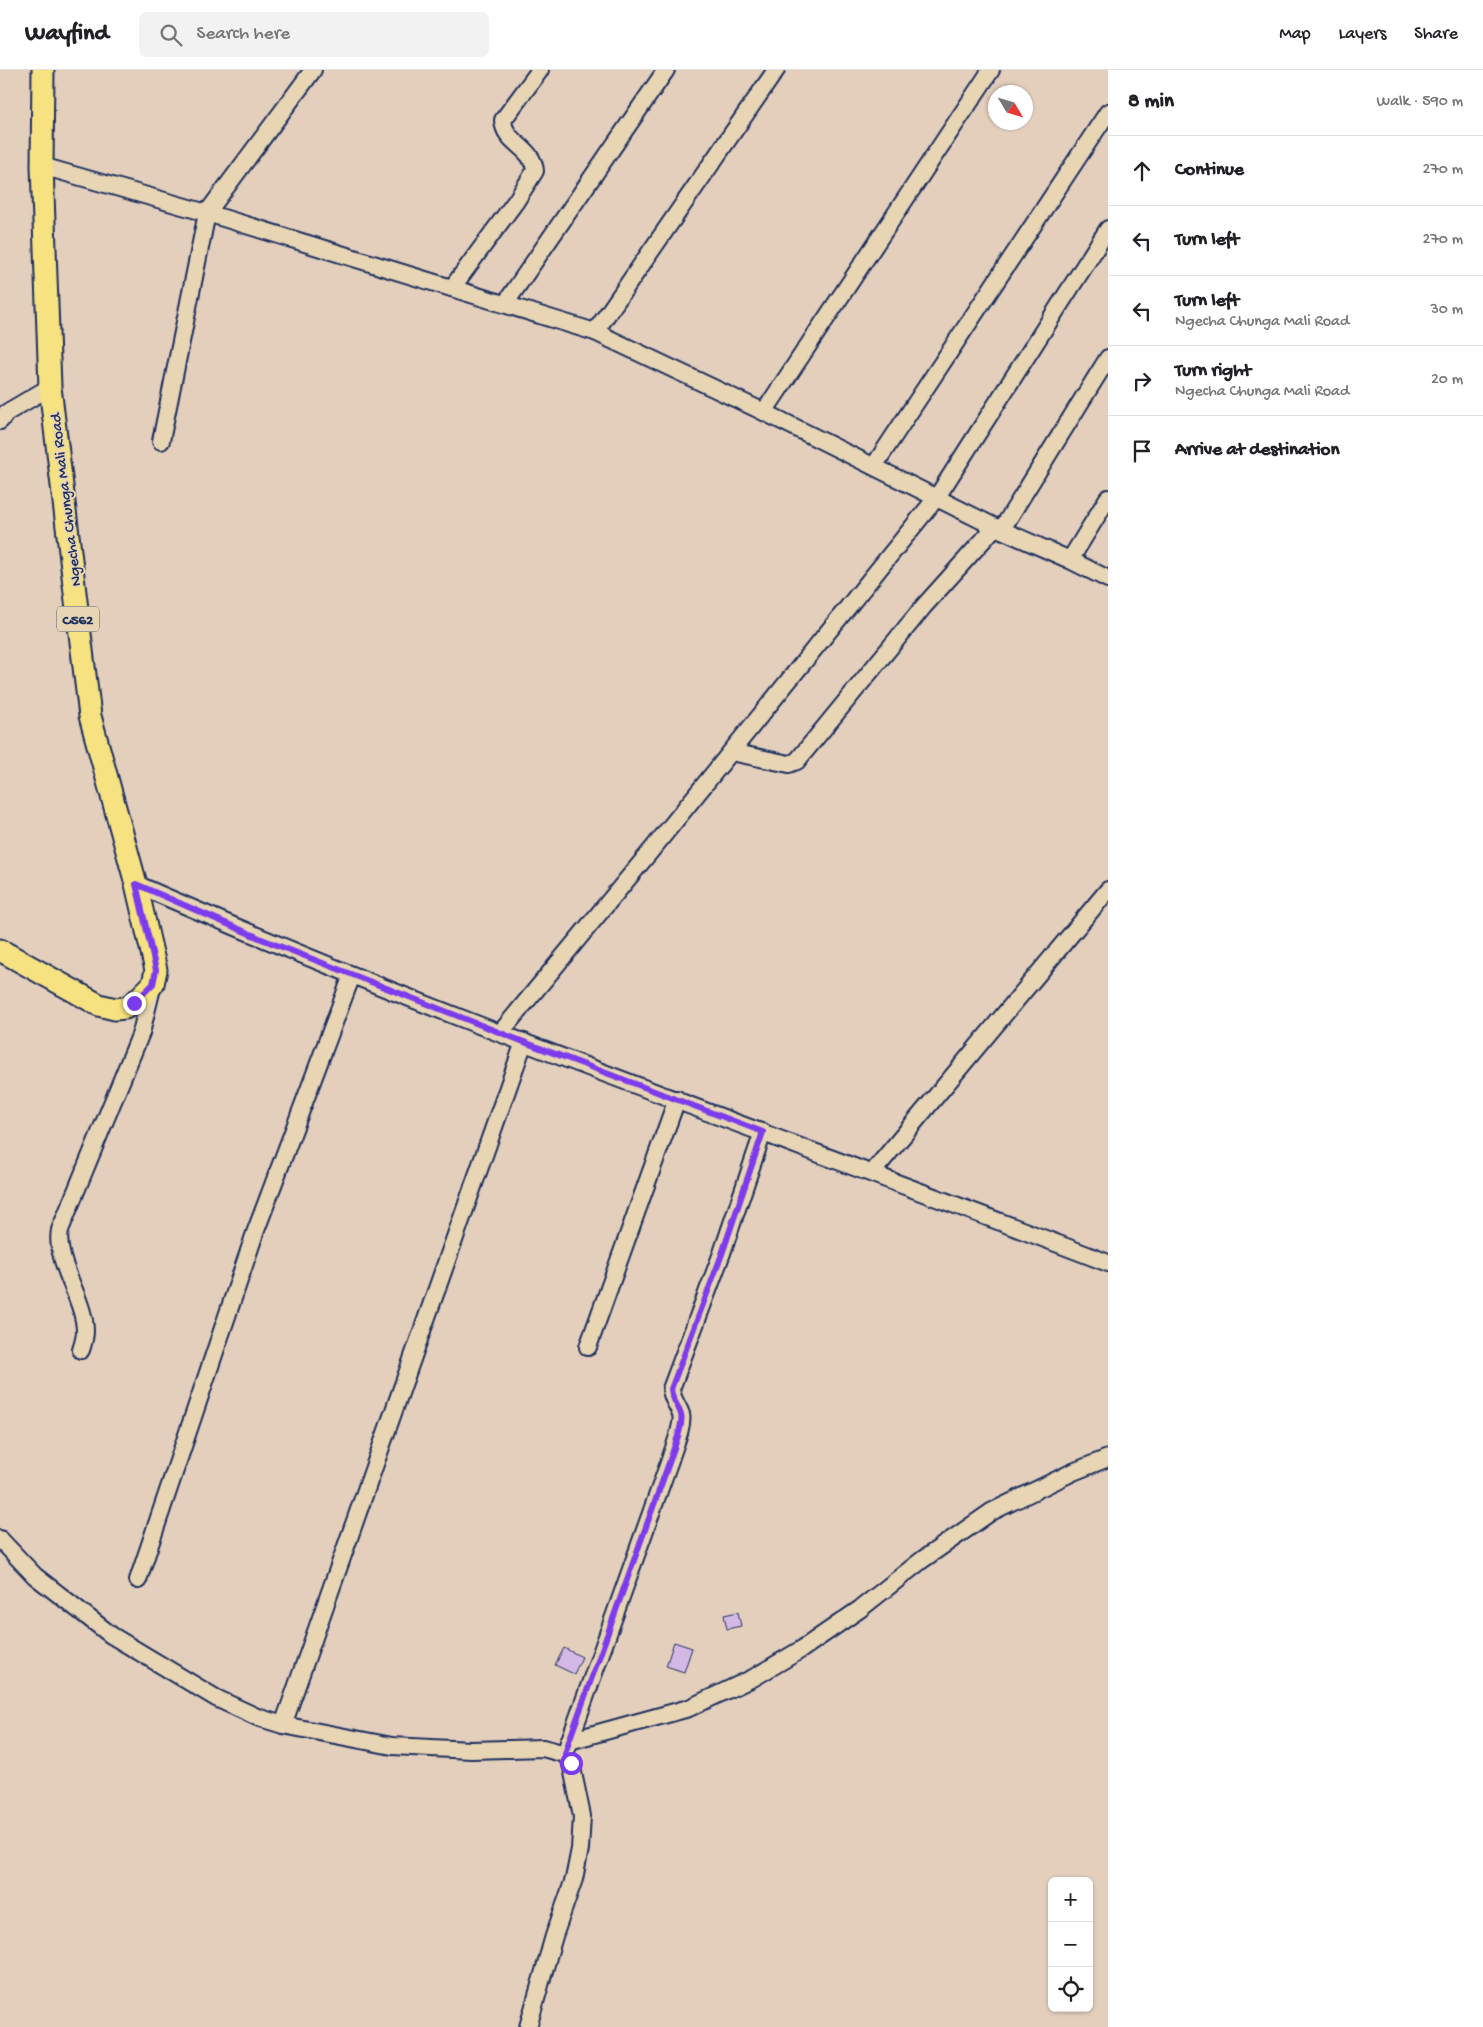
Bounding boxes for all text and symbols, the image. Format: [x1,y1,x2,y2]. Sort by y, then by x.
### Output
search box [139,12,489,57]
text: Wayfind [25,20,109,49]
icon: search [157,21,185,49]
text: Search here [197,23,290,46]
text: Map [1279,24,1311,45]
text: Layers [1339,24,1386,45]
text: Share [1414,24,1458,45]
north arrow [988,85,1033,130]
text: 8 min [1128,90,1174,115]
text: Walk · 590 m [1377,93,1463,112]
icon: ahead [1128,157,1156,185]
text: Continue [1175,159,1244,182]
text: 270 m [1423,161,1463,180]
icon: left [1128,227,1156,255]
text: Turn left [1175,229,1239,252]
text: 270 m [1423,231,1463,250]
text: Turn left [1175,290,1239,313]
icon: left [1128,297,1156,325]
text: 30 m [1430,301,1463,320]
text: Ngecha Chunga Mali Road [1175,313,1349,332]
text: Turn right [1175,360,1251,383]
icon: right [1128,367,1156,395]
text: 20 m [1431,371,1463,390]
text: Ngecha Chunga Mali Road [1175,383,1349,402]
street label: Ngecha Chunga Mali Road [47,410,88,587]
icon: arrive [1128,437,1156,465]
text: Arrive at destination [1175,439,1339,462]
road number: C562 [57,606,99,632]
route end [123,992,146,1015]
route start [560,1752,583,1775]
map controls [1048,1877,1093,2012]
button: + [1048,1877,1093,1922]
button: − [1048,1922,1093,1967]
button: locate [1048,1967,1093,2012]

